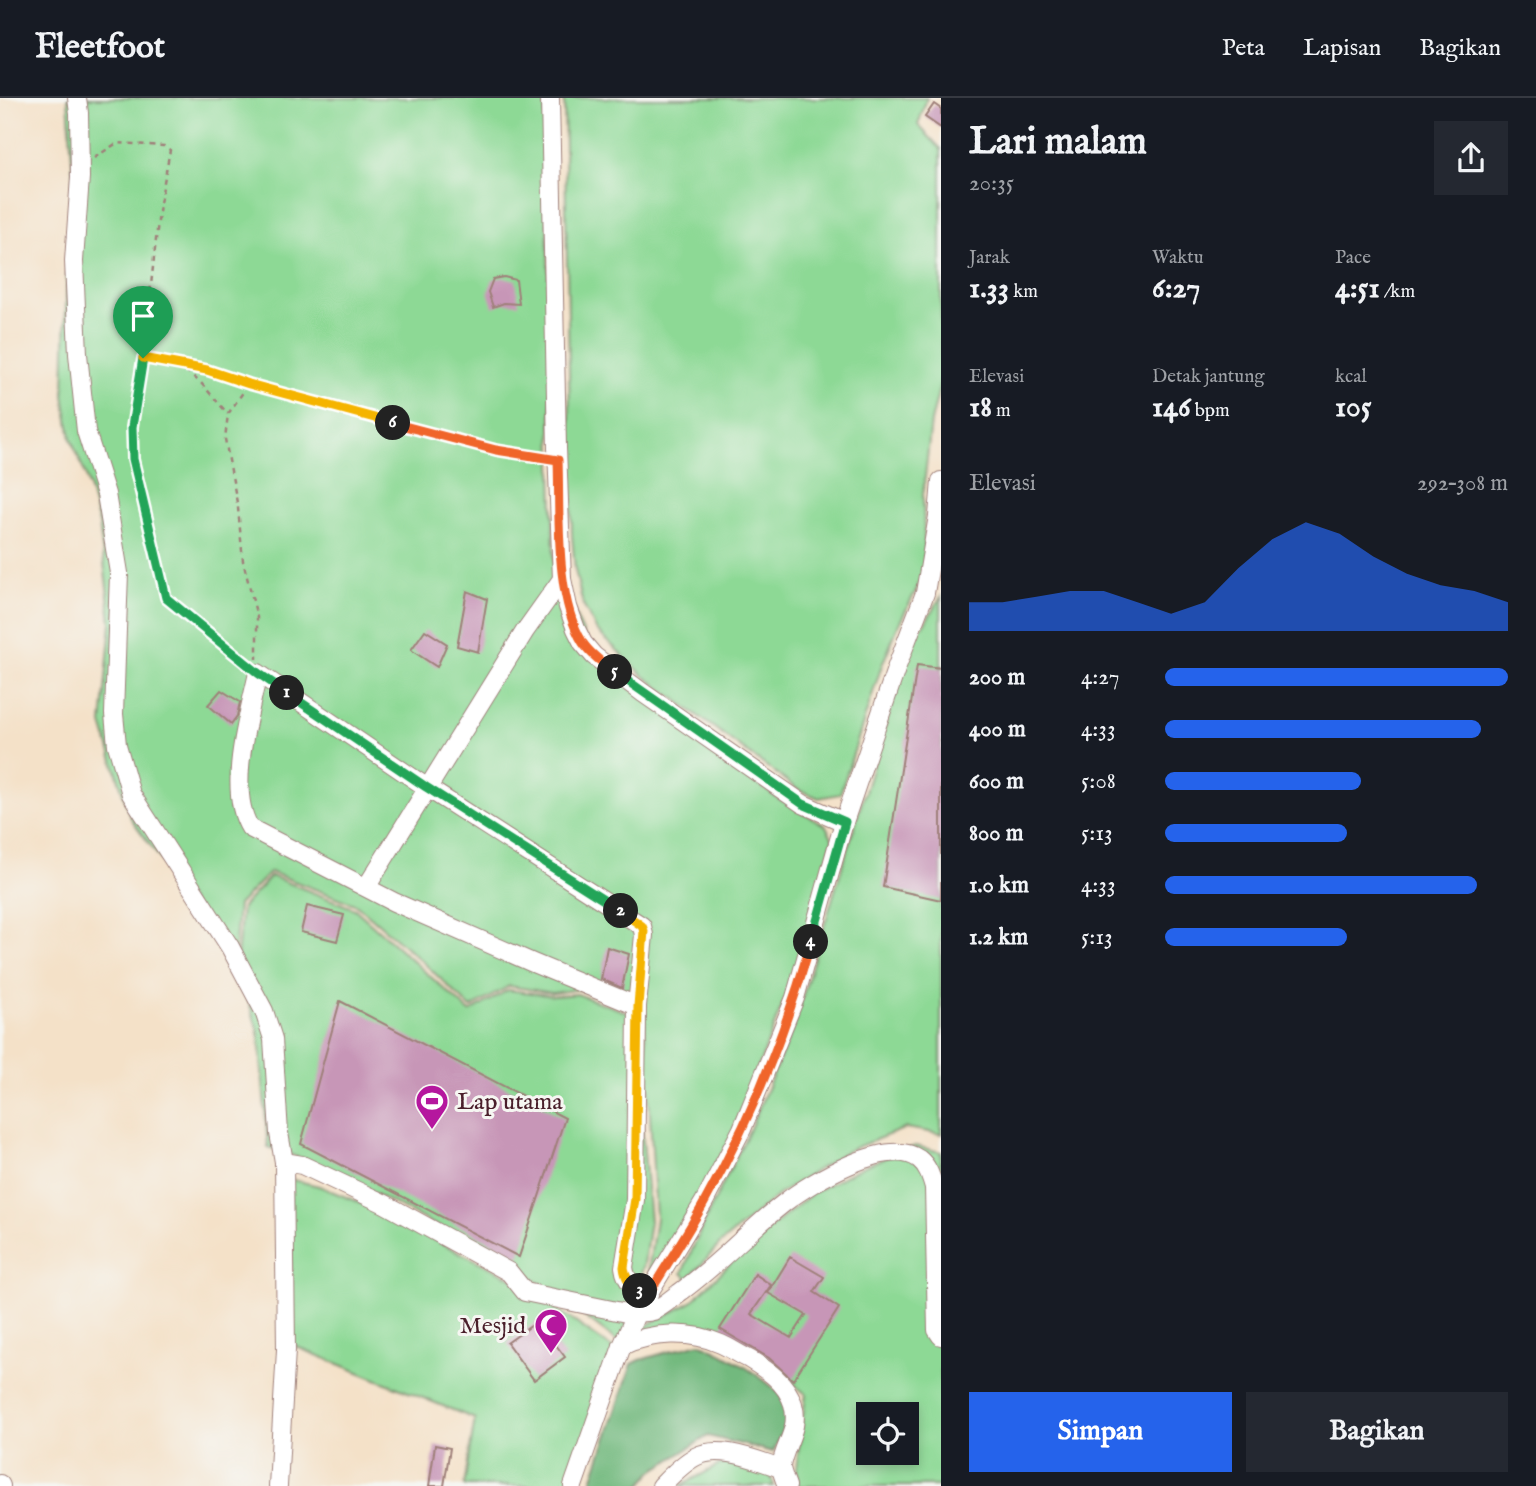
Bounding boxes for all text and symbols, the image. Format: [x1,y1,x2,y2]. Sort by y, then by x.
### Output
text: Fleetfoot [35,27,165,69]
text: Peta [1222,33,1265,64]
text: Lapisan [1303,33,1381,64]
text: Bagikan [1419,33,1501,64]
text: Lari malam [969,119,1147,167]
button: share [1434,121,1508,195]
text: 20:35 [969,169,1014,198]
text: Jarak [969,246,1010,270]
text: Waktu [1152,246,1204,270]
text: Pace [1335,246,1371,270]
text: 1.33 [969,270,1009,308]
text: 6:27 [1152,270,1200,308]
text: 4:51 [1335,270,1380,308]
text: km [1009,280,1038,304]
text: /km [1380,280,1415,304]
pin [113,286,173,358]
icon: arrive [124,297,162,335]
text: Elevasi [969,365,1024,389]
text: Detak jantung [1152,365,1265,389]
text: kcal [1335,365,1367,389]
text: 18 [969,389,992,427]
text: 146 [1152,389,1191,427]
text: 105 [1335,389,1372,427]
text: m [992,399,1011,423]
text: bpm [1191,399,1230,423]
pin: 6 [376,406,410,440]
text: 6 [388,410,397,434]
text: Elevasi [969,469,1036,498]
text: 292–308 m [1417,469,1508,498]
pin: 5 [598,654,632,690]
text: 5 [611,659,618,683]
text: 200 m [969,663,1025,692]
text: 4:27 [1081,663,1120,692]
pin: 1 [270,676,304,710]
text: 1 [283,680,290,704]
text: 400 m [969,715,1026,744]
text: 4:33 [1081,715,1116,744]
text: 600 m [969,767,1024,796]
text: 5:08 [1081,767,1116,796]
text: 800 m [969,819,1023,848]
text: 5:13 [1081,819,1113,848]
text: 1.0 km [969,871,1029,900]
text: 4:33 [1081,871,1116,900]
pin: 2 [604,894,638,928]
text: 2 [616,898,625,922]
text: 1.2 km [969,923,1028,952]
text: 5:13 [1081,923,1113,952]
pin: 4 [794,924,828,960]
text: 4 [806,929,815,953]
sports icon: Lap utama [413,1082,451,1131]
place label: Lap utama [457,1087,563,1118]
pin: 3 [622,1274,658,1308]
text: 3 [636,1278,643,1302]
mosque icon: Mesjid [532,1306,570,1355]
place label: Mesjid [459,1311,526,1342]
button: Simpan [969,1392,1232,1472]
button: Bagikan [1246,1392,1508,1472]
map controls [856,1402,919,1465]
button: locate [856,1402,919,1465]

